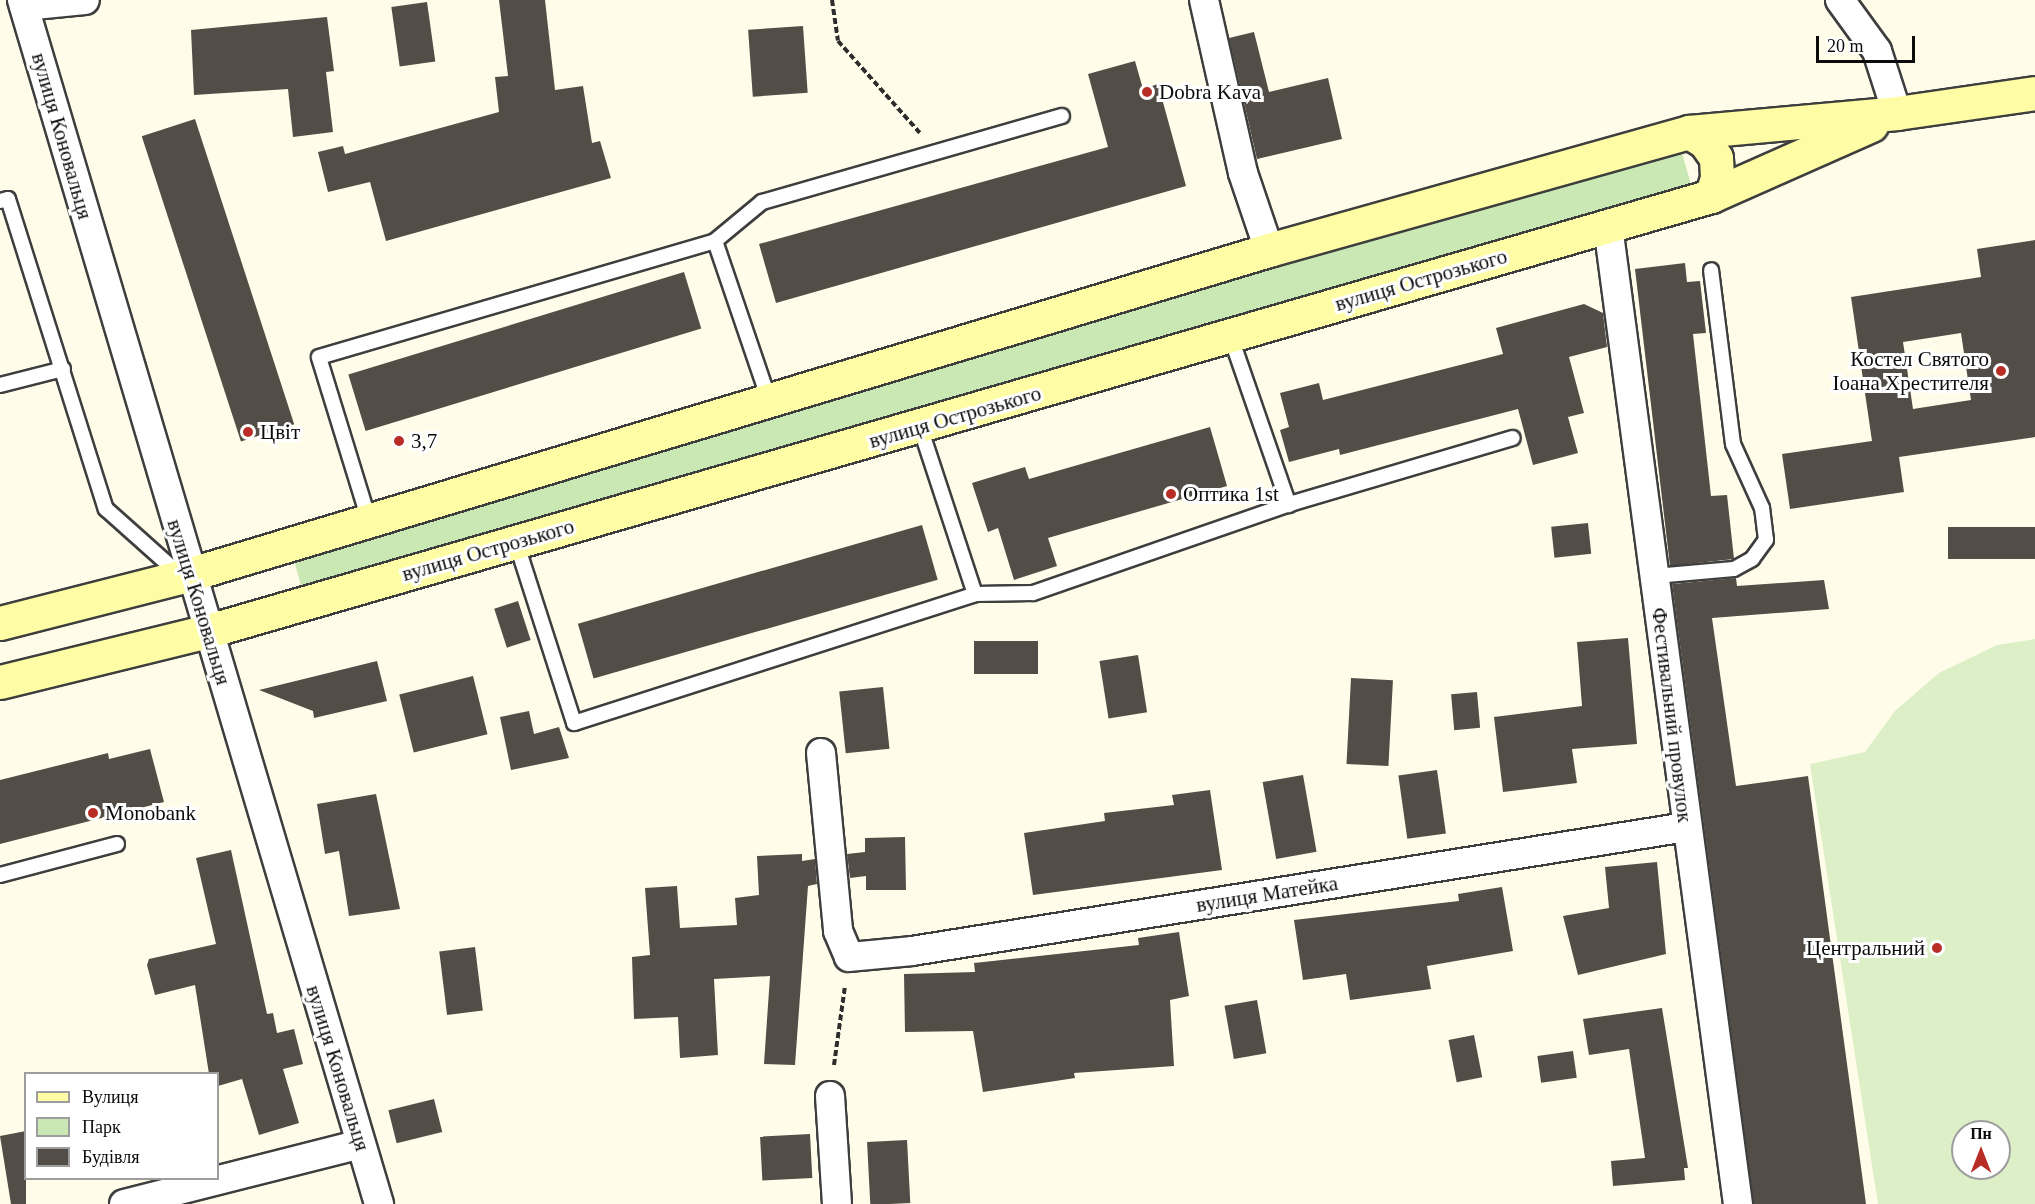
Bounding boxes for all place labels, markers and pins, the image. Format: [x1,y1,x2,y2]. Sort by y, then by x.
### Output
place label: Dobra Kava [1159,79,1261,105]
marker: Dobra Kava [1140,85,1154,99]
place label: Костел Святого Іоана Хрестителя [1832,346,1989,396]
marker: Костел Святого Іоана Хрестителя [1994,364,2008,378]
place label: Цвіт [260,419,300,445]
marker: Цвіт [241,425,255,439]
place label: 3,7 [411,428,437,454]
marker: 3,7 [392,434,406,448]
place label: Оптика 1st [1183,481,1279,507]
marker: Оптика 1st [1164,487,1178,501]
place label: Monobank [105,800,196,826]
marker: Monobank [86,806,100,820]
place label: Центральний [1806,935,1925,961]
marker: Центральний [1930,941,1944,955]

